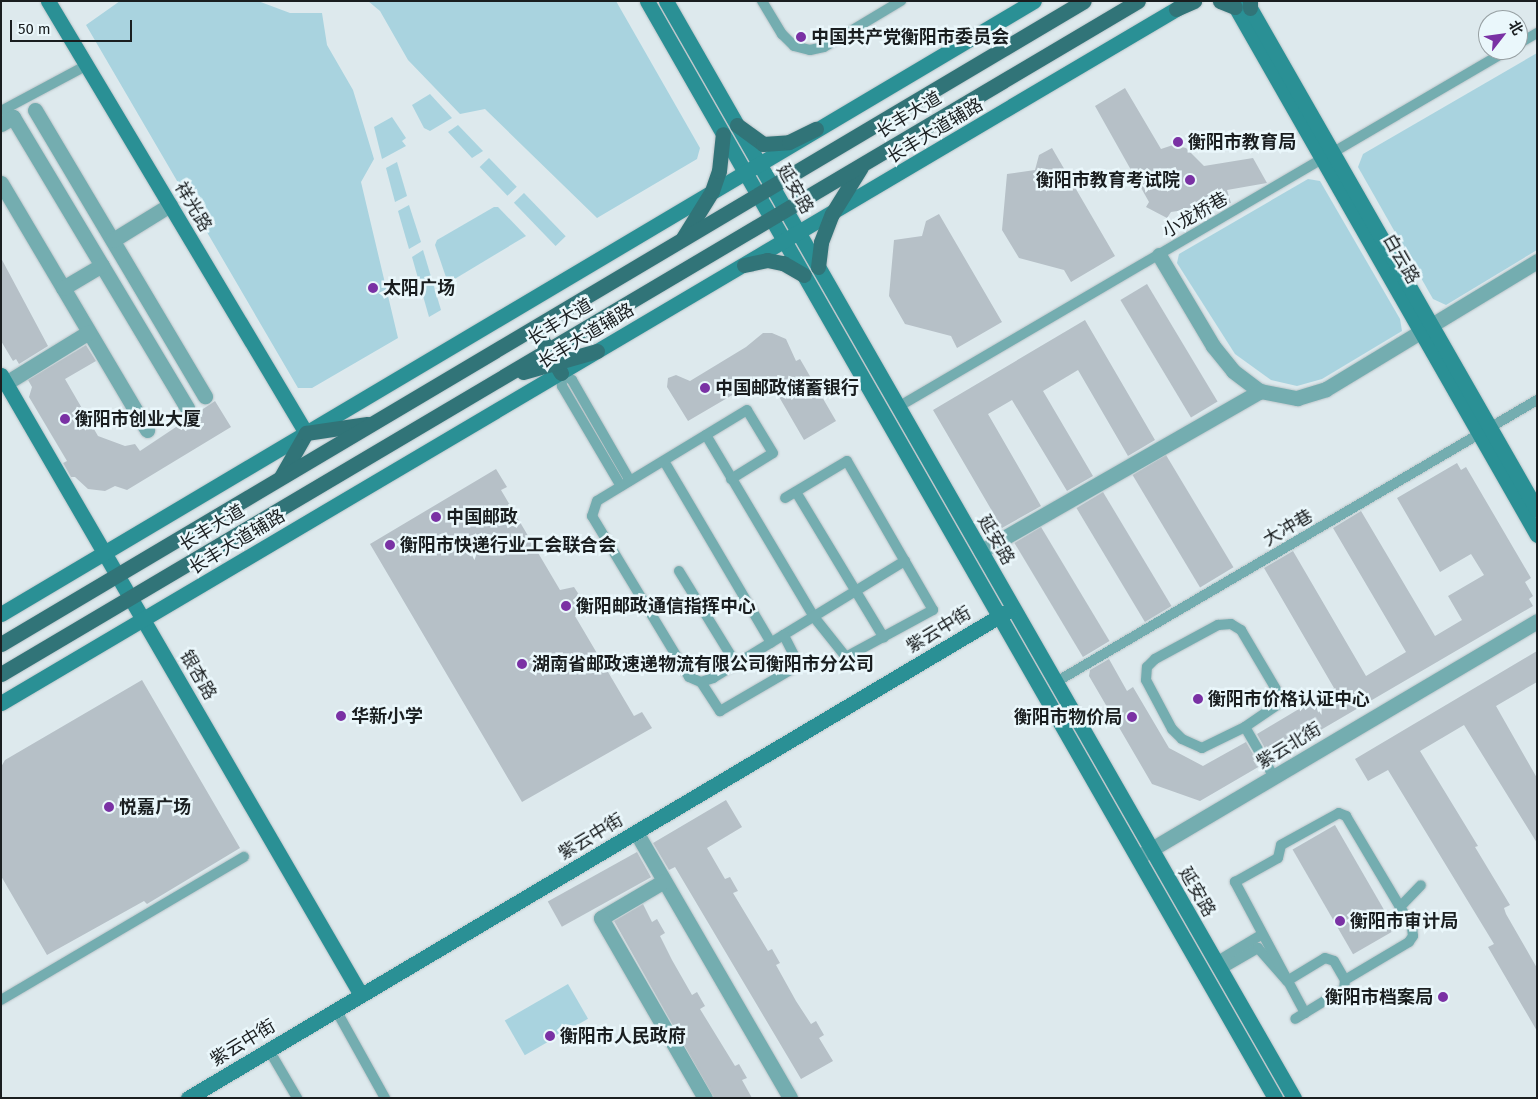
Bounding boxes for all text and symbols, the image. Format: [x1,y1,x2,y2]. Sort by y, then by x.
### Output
scale bar [12,10,135,42]
north arrow [1478,10,1528,60]
text: 北 [1505,17,1526,38]
text: 50 m [18,20,51,38]
place label: 中国共产党衡阳市委员会 [811,26,1009,48]
marker: 中国共产党衡阳市委员会 [795,31,807,43]
street label: 长丰大道 [873,87,945,143]
street label: 长丰大道辅路 [883,94,987,168]
place label: 衡阳市教育局 [1188,131,1296,153]
marker: 衡阳市教育局 [1172,136,1184,148]
street label: 延安路 [772,160,818,218]
place label: 衡阳市教育考试院 [1036,169,1180,191]
marker: 衡阳市教育考试院 [1184,174,1196,186]
street label: 祥光路 [170,178,216,236]
street label: 小龙桥巷 [1158,188,1232,242]
street label: 白云路 [1378,230,1424,288]
place label: 太阳广场 [383,277,455,299]
marker: 太阳广场 [367,282,379,294]
street label: 长丰大道 [524,294,596,350]
street label: 长丰大道辅路 [534,299,638,373]
place label: 中国邮政储蓄银行 [715,377,859,399]
marker: 中国邮政储蓄银行 [699,382,711,394]
place label: 衡阳市创业大厦 [75,408,201,430]
marker: 衡阳市创业大厦 [59,413,71,425]
street label: 长丰大道 [176,500,248,556]
street label: 长丰大道辅路 [185,505,289,579]
street label: 大冲巷 [1259,505,1317,551]
place label: 中国邮政 [446,506,518,528]
marker: 中国邮政 [430,511,442,523]
street label: 延安路 [973,511,1019,569]
place label: 衡阳市快递行业工会联合会 [400,534,616,556]
marker: 衡阳市快递行业工会联合会 [384,539,396,551]
place label: 衡阳邮政通信指挥中心 [576,595,756,617]
marker: 衡阳邮政通信指挥中心 [560,600,572,612]
street label: 紫云中街 [903,602,975,658]
street label: 银杏路 [175,646,221,704]
place label: 湖南省邮政速递物流有限公司衡阳市分公司 [532,653,874,675]
marker: 湖南省邮政速递物流有限公司衡阳市分公司 [516,658,528,670]
place label: 衡阳市价格认证中心 [1208,688,1370,710]
marker: 衡阳市价格认证中心 [1192,693,1204,705]
place label: 华新小学 [351,705,423,727]
place label: 衡阳市物价局 [1014,706,1122,728]
marker: 华新小学 [335,710,347,722]
marker: 衡阳市物价局 [1126,711,1138,723]
street label: 紫云北街 [1253,718,1325,774]
place label: 悦嘉广场 [119,796,191,818]
marker: 悦嘉广场 [103,801,115,813]
street label: 紫云中街 [555,809,627,865]
street label: 延安路 [1174,863,1220,921]
place label: 衡阳市审计局 [1350,910,1458,932]
marker: 衡阳市审计局 [1334,915,1346,927]
place label: 衡阳市档案局 [1325,986,1433,1008]
marker: 衡阳市档案局 [1437,991,1449,1003]
street label: 紫云中街 [207,1015,279,1071]
place label: 衡阳市人民政府 [560,1025,686,1047]
marker: 衡阳市人民政府 [544,1030,556,1042]

